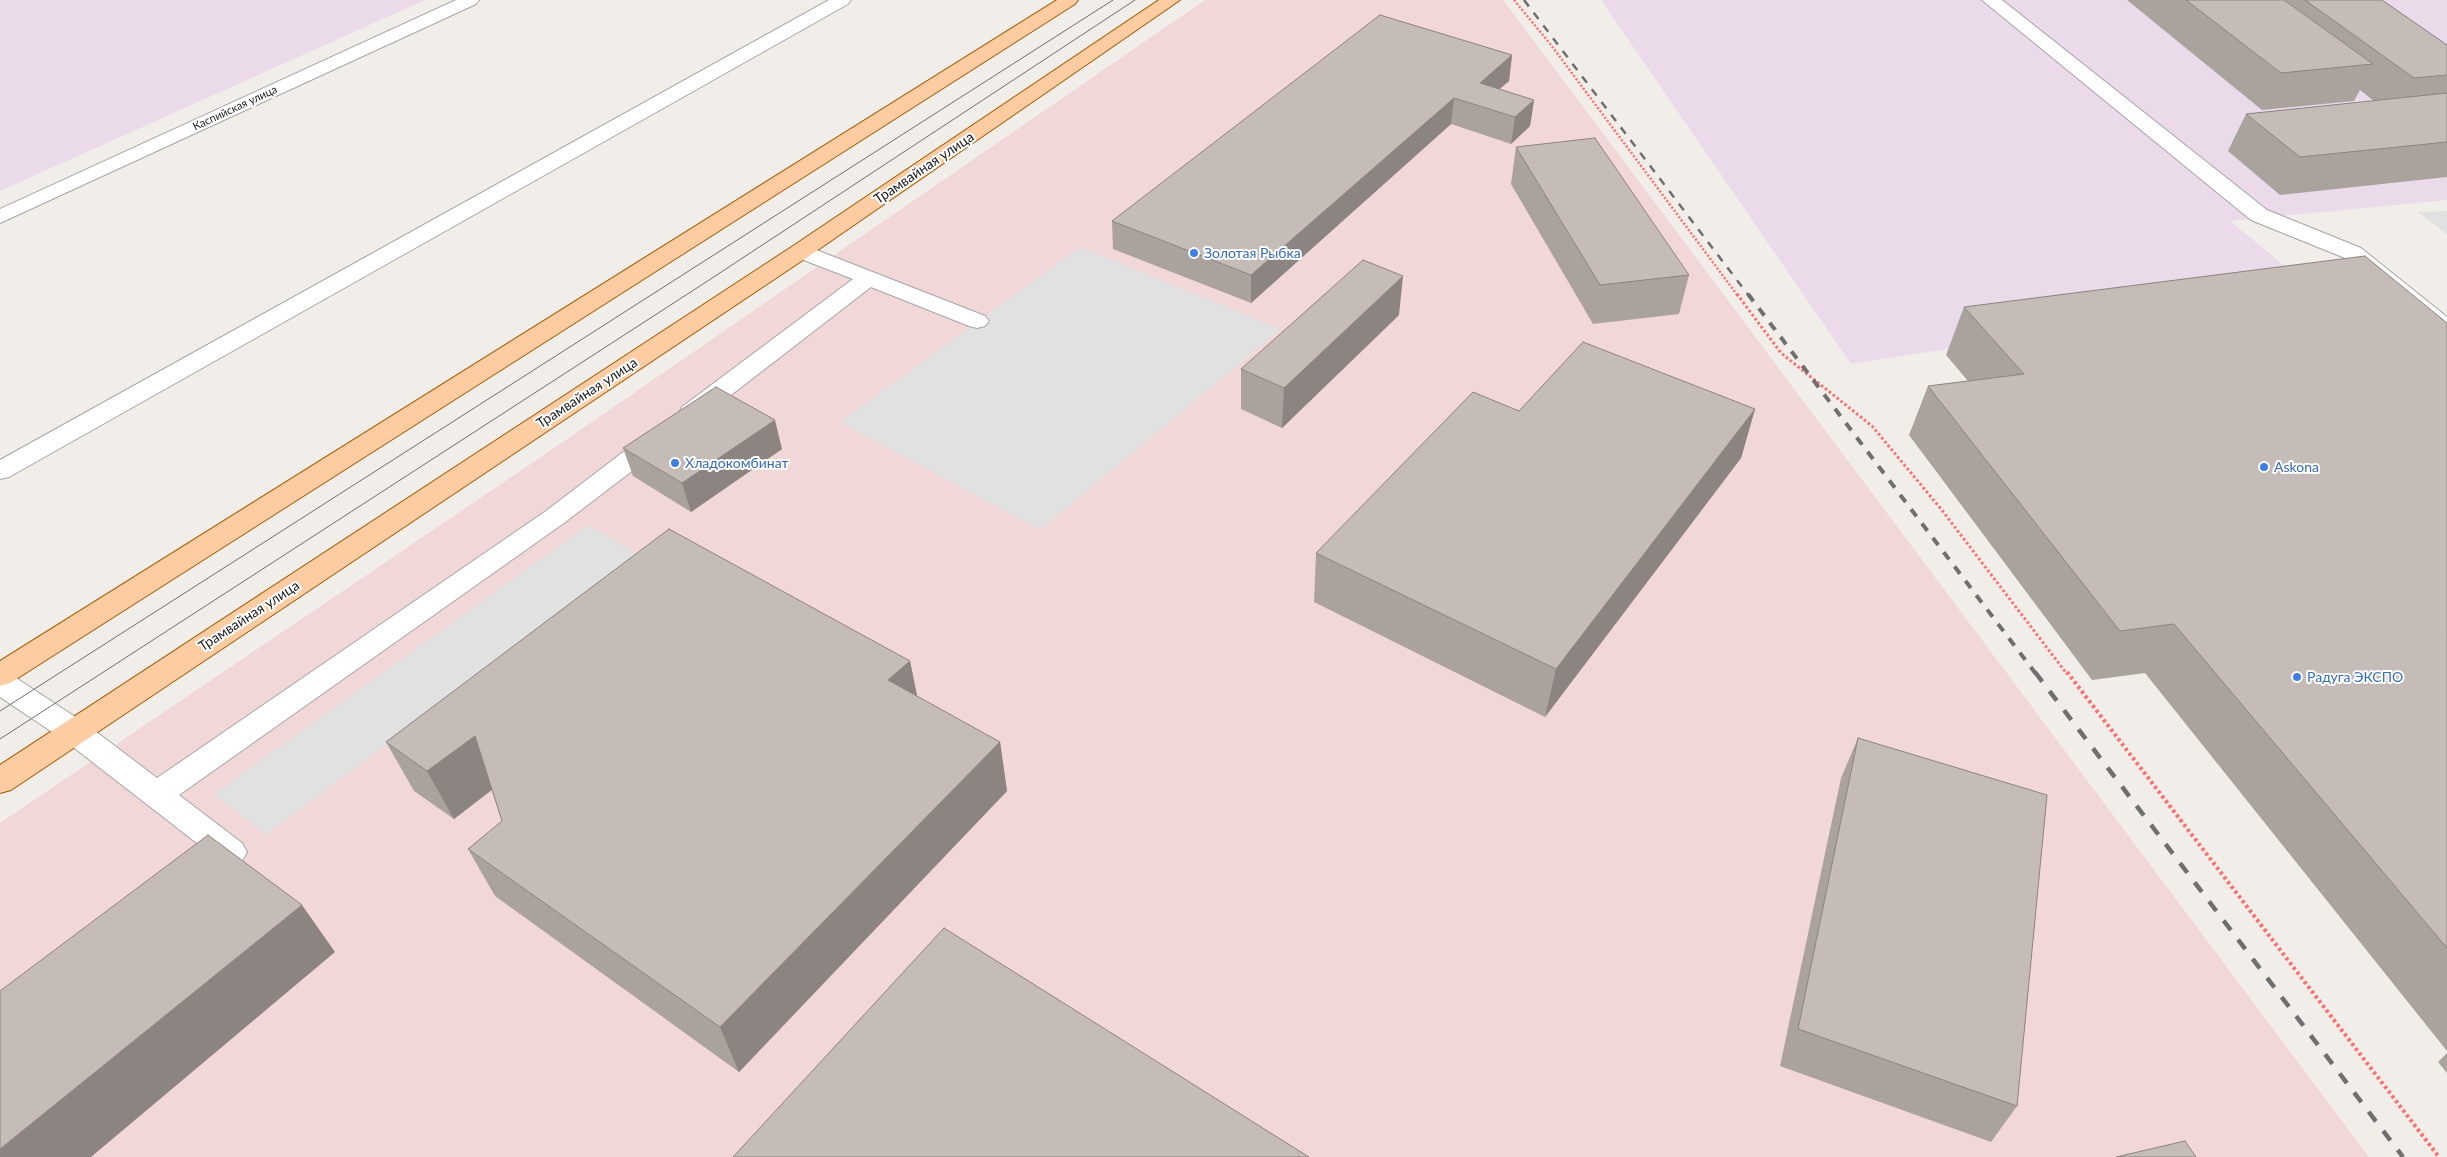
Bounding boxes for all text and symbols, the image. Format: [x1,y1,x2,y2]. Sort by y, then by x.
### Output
street label: Каспийская улица [191,83,279,133]
street label: Трамвайная улица [871,128,977,208]
place label: Золотая Рыбка [1204,245,1301,261]
marker: Золотая Рыбка [1188,247,1200,259]
street label: Трамвайная улица [533,354,641,432]
place label: Хладокомбинат [685,455,789,471]
marker: Хладокомбинат [669,457,681,469]
place label: Askona [2274,459,2319,475]
marker: Askona [2258,461,2270,473]
street label: Трамвайная улица [195,577,303,655]
place label: Радуга ЭКСПО [2307,669,2403,685]
marker: Радуга ЭКСПО [2291,671,2303,683]

